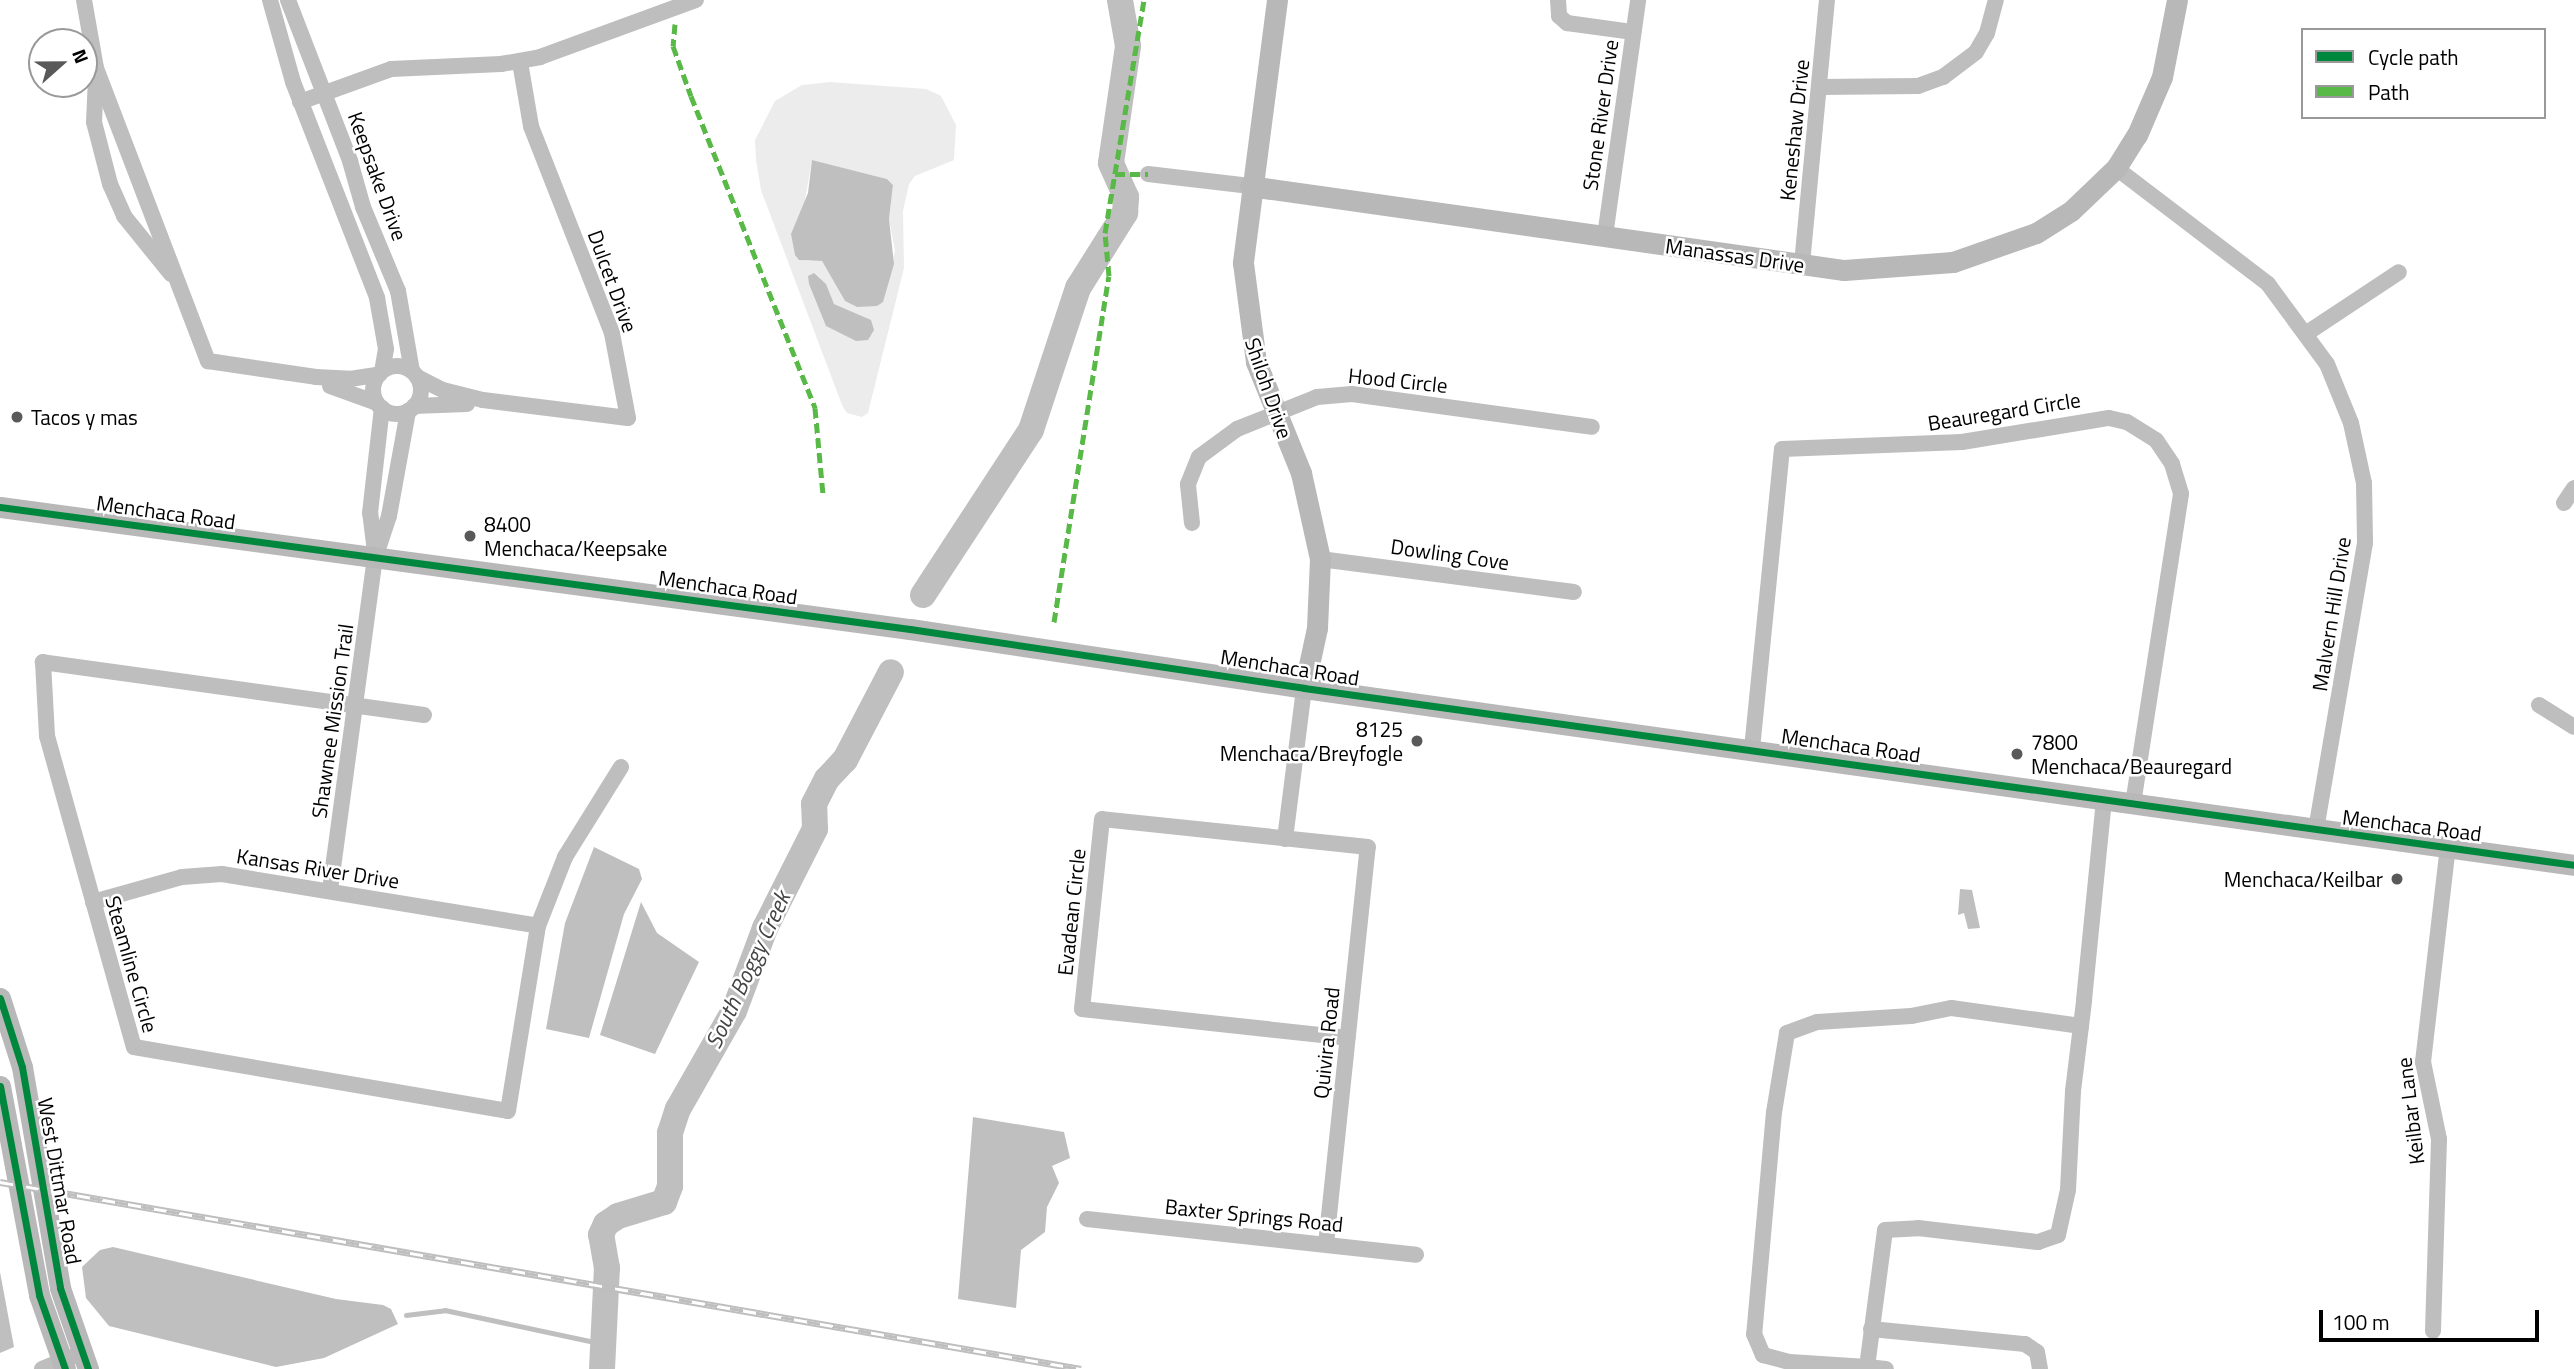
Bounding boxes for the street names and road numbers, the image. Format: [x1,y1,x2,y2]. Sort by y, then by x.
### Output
street label: Stone River Drive [1577,38,1623,192]
street label: Keneshaw Drive [1774,58,1814,202]
street label: Keepsake Drive [343,108,413,244]
street label: Dulcet Drive [583,226,643,336]
street label: Manassas Drive [1664,233,1806,277]
street label: Shiloh Drive [1240,334,1298,442]
street label: Hood Circle [1347,362,1449,398]
street label: Beauregard Circle [1926,386,2082,436]
street label: Menchaca Road [95,490,237,534]
street label: Dowling Cove [1389,533,1511,575]
street label: Malvern Hill Drive [2306,535,2356,693]
street label: Menchaca Road [657,565,799,609]
street label: Shawnee Mission Trail [306,622,358,820]
street label: Menchaca Road [1219,644,1361,690]
street label: Menchaca Road [1780,723,1922,767]
street label: Menchaca Road [2341,804,2483,846]
street label: Kansas River Drive [235,843,401,893]
street label: Evadean Circle [1052,847,1090,977]
street label: Steamline Circle [100,893,164,1035]
street label: Quivira Road [1308,986,1344,1100]
street label: Keilbar Lane [2391,1056,2429,1166]
street label: West Dittmar Road [33,1096,87,1266]
street label: Baxter Springs Road [1164,1193,1344,1237]

